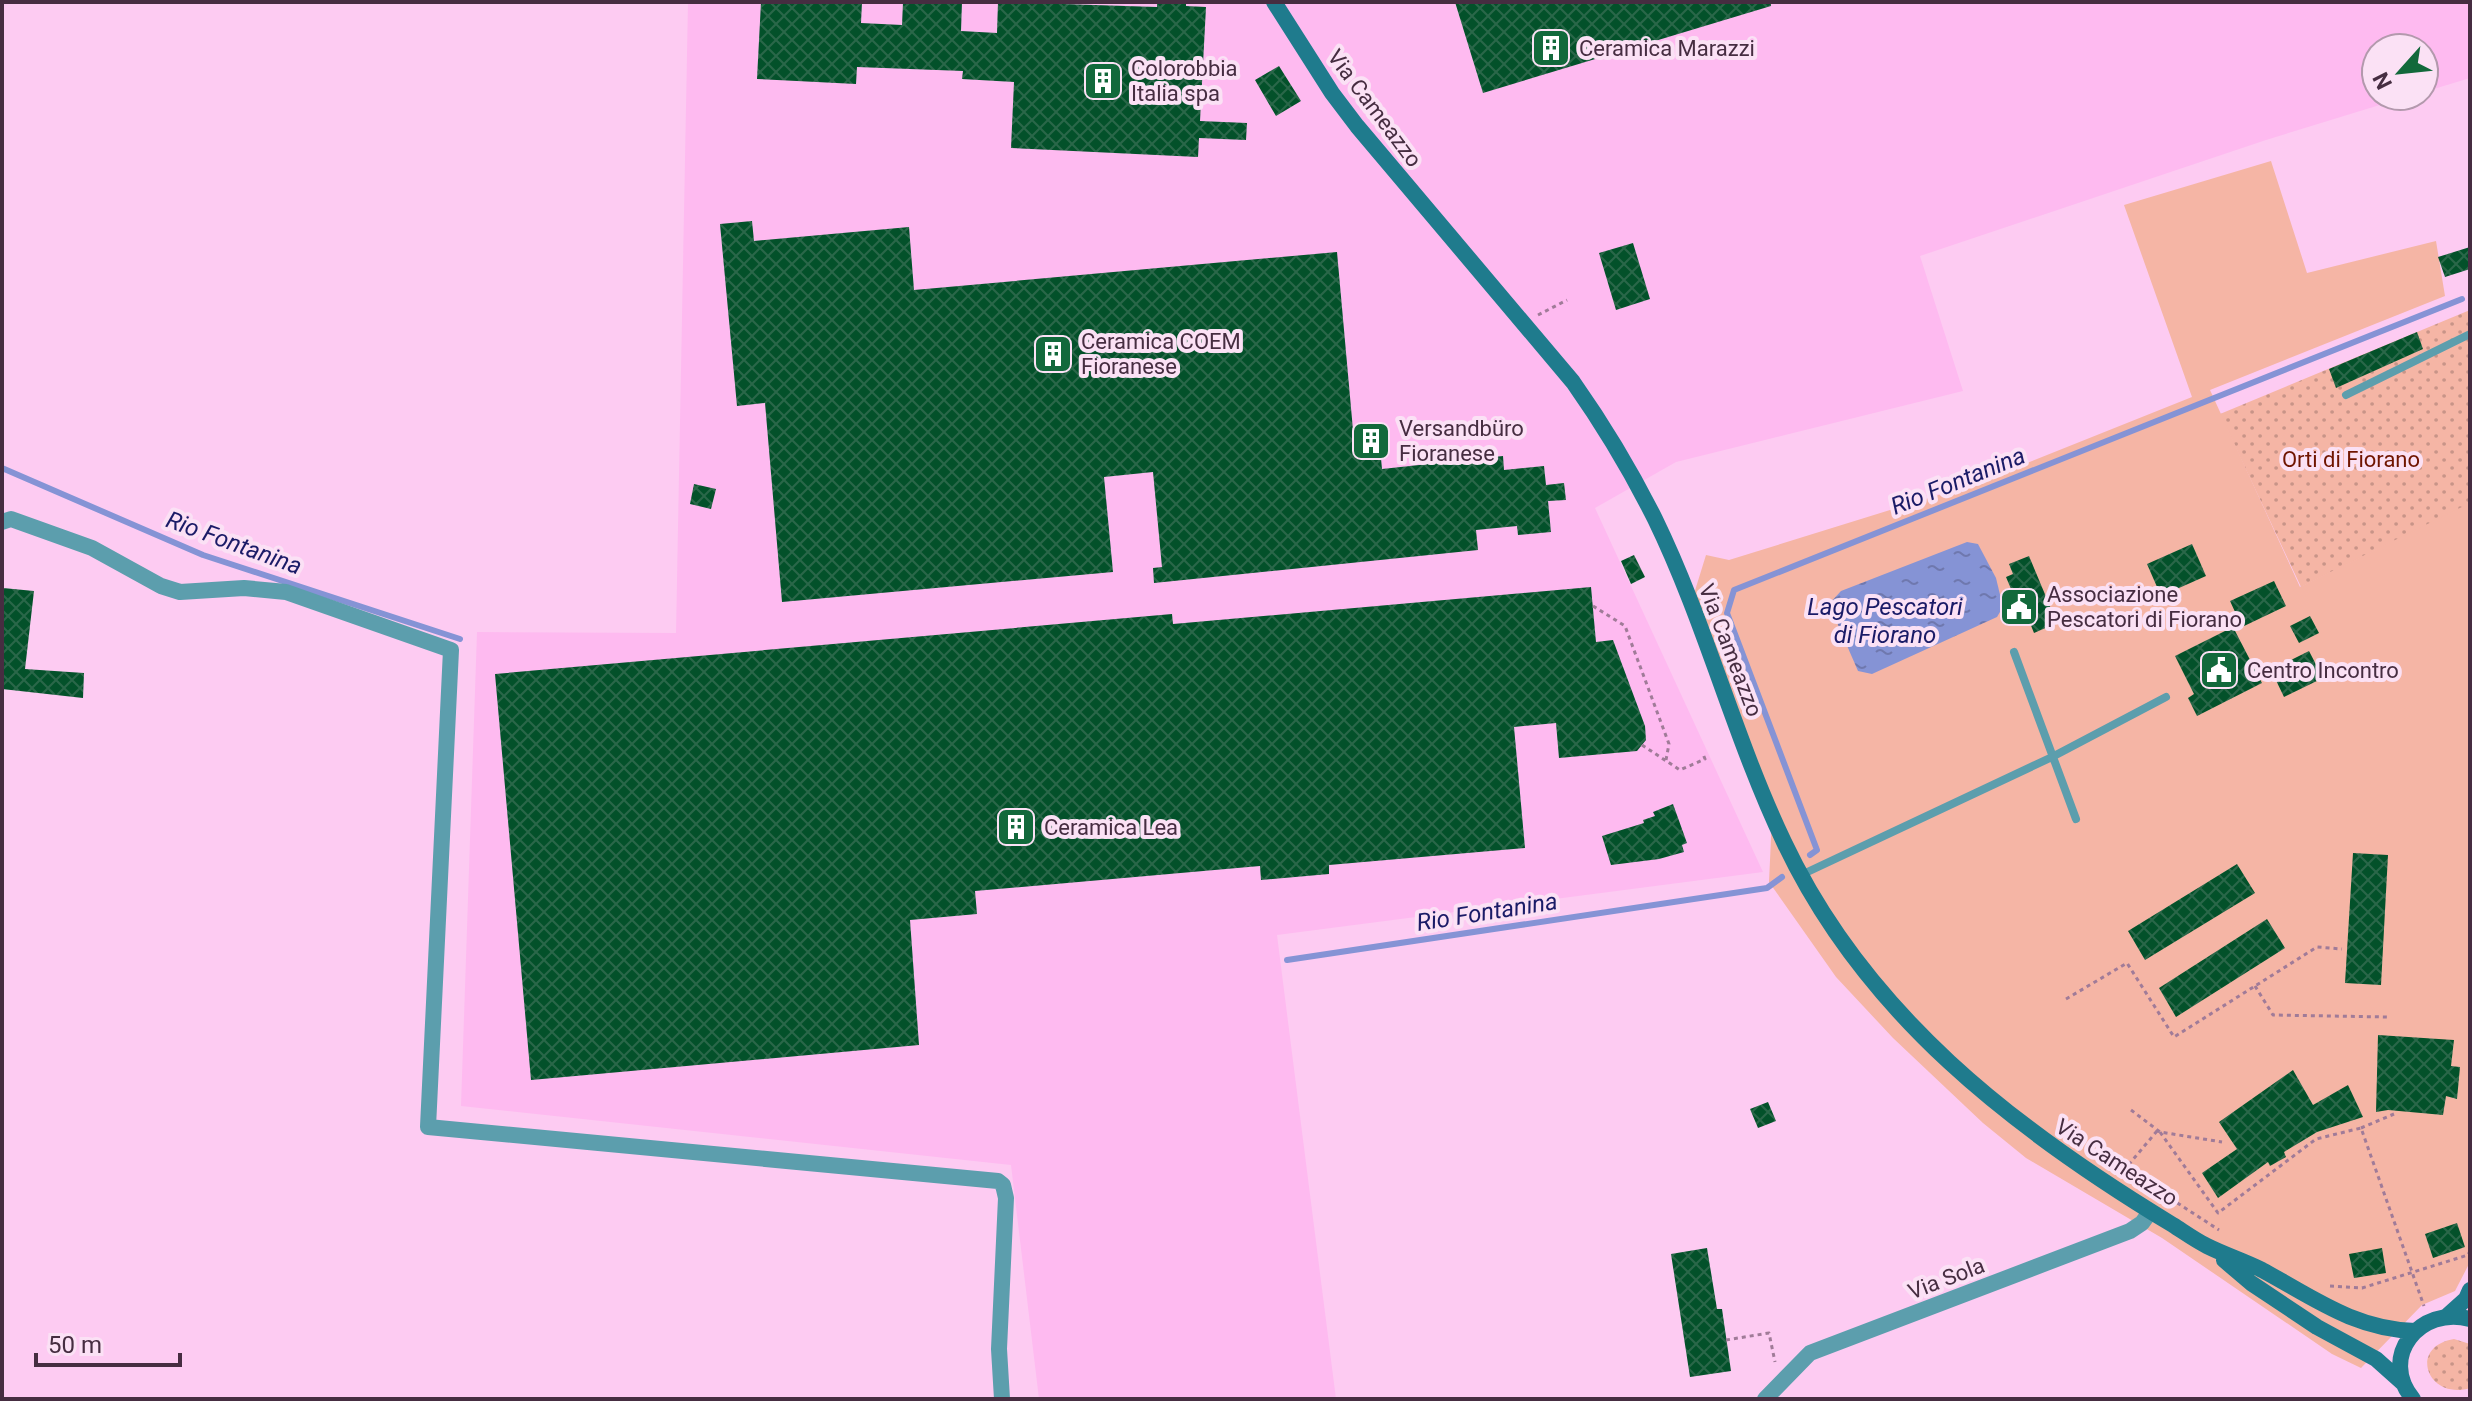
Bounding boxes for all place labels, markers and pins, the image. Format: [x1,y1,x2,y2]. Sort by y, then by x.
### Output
building icon: Ceramica Marazzi [1530,27,1572,69]
place label: Ceramica Marazzi [1579,36,1755,61]
place label: Colorobbia Italia spa [1131,56,1238,106]
building icon: Colorobbia Italia spa [1082,60,1124,102]
place label: Ceramica COEM Fioranese [1081,329,1241,379]
building icon: Ceramica COEM Fioranese [1032,333,1074,375]
place label: Versandbüro Fioranese [1399,416,1524,466]
building icon: Versandbüro Fioranese [1350,420,1392,462]
place label: Associazione Pescatori di Fiorano [2047,582,2242,632]
public building icon: Associazione Pescatori di Fiorano [1998,586,2040,628]
public building icon: Centro Incontro [2198,649,2240,691]
place label: Centro Incontro [2247,658,2399,683]
building icon: Ceramica Lea [995,806,1037,848]
place label: Ceramica Lea [1044,815,1178,840]

